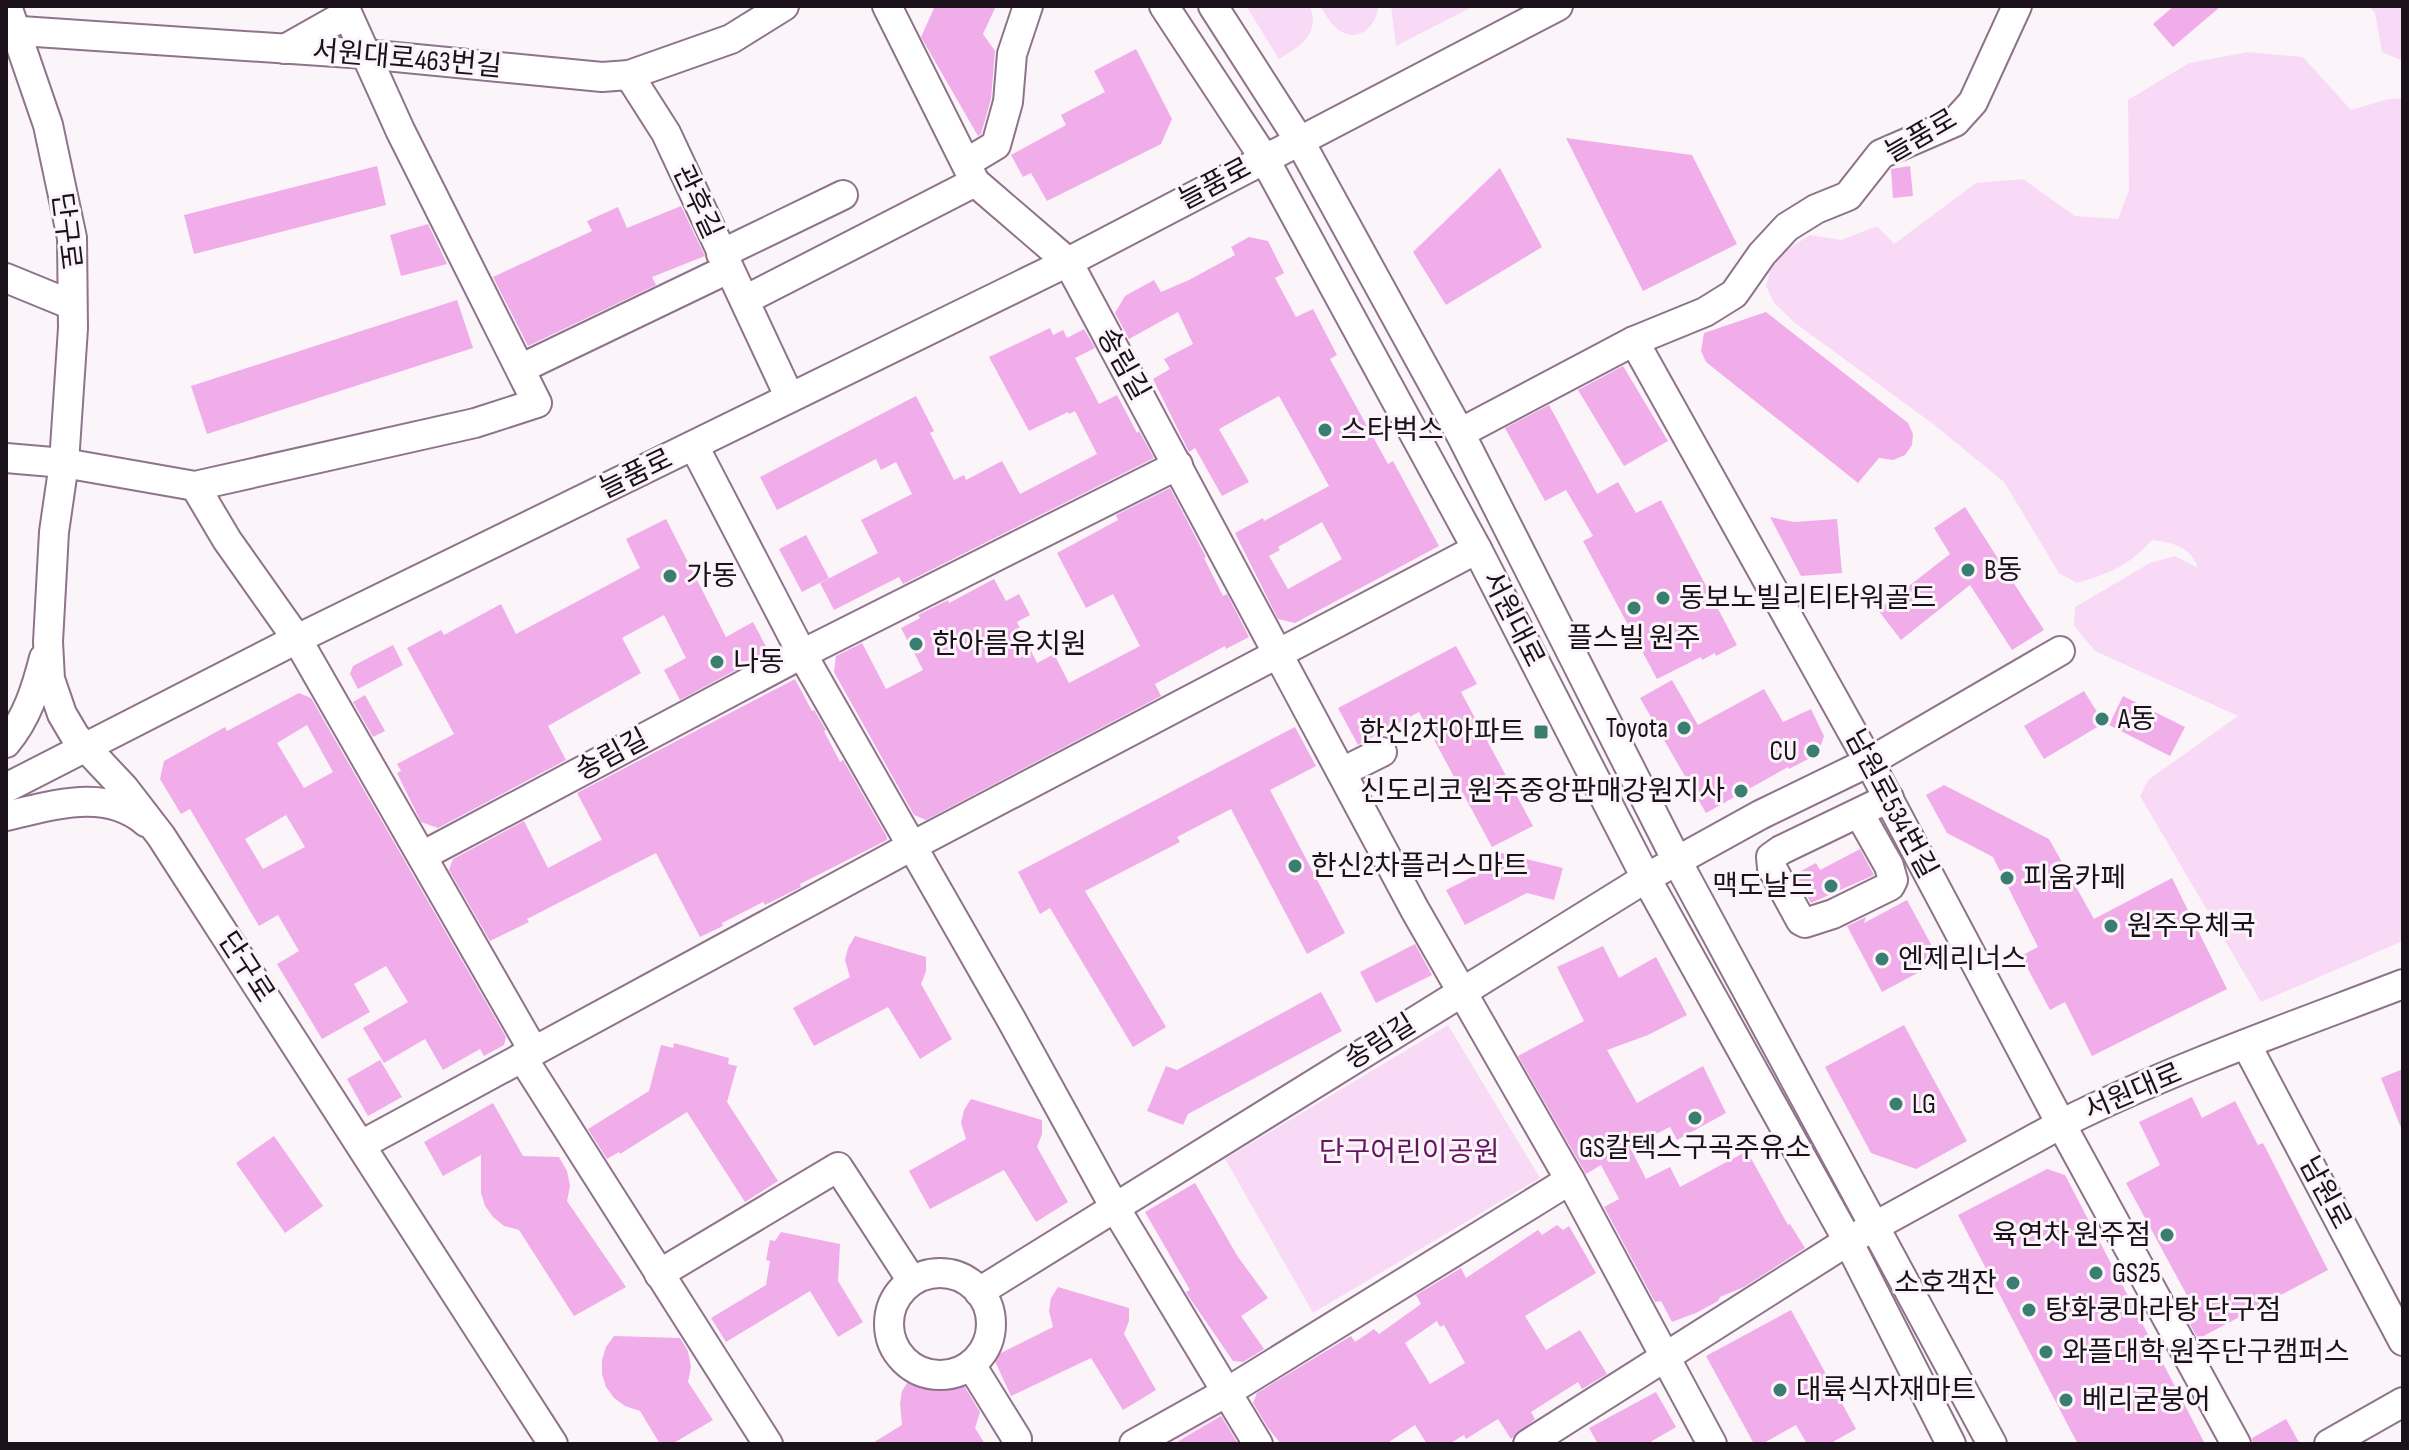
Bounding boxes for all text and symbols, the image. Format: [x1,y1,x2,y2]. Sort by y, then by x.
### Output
street label: 서원대로463번길 [311,34,503,84]
street label: 늘품로 [1879,102,1963,170]
street label: 늘품로 [1173,151,1257,217]
street label: 관후길 [666,160,728,244]
street label: 단구로 [45,191,87,271]
street label: 송림길 [1090,322,1156,406]
place label: 스타벅스 [1341,414,1444,447]
marker: 스타벅스 [1316,421,1334,439]
street label: 늘품로 [594,442,678,506]
place label: B동 [1984,554,2022,587]
place label: 가동 [686,560,738,593]
marker: B동 [1959,561,1977,579]
street label: 서원대로 [1475,566,1551,672]
marker: 가동 [661,567,679,585]
place label: 동보노빌리티타워골드 [1679,582,1937,615]
marker: 동보노빌리티타워골드 [1654,589,1672,607]
marker: 플스빌 원주 [1625,599,1643,617]
place label: 플스빌 원주 [1567,622,1701,655]
place label: 한아름유치원 [932,628,1087,661]
marker: 한아름유치원 [907,635,925,653]
place label: 나동 [733,646,785,679]
marker: 나동 [708,653,726,671]
place label: A동 [2117,703,2156,736]
marker: A동 [2093,710,2111,728]
place label: Toyota [1606,712,1668,745]
place label: 한신2차아파트 [1359,716,1525,749]
marker: Toyota [1675,719,1693,737]
street label: 송림길 [570,722,654,788]
marker: 한신2차아파트 [1532,723,1550,741]
street label: 남원로534번길 [1838,724,1944,884]
place label: CU [1770,735,1797,768]
marker: CU [1804,742,1822,760]
place label: 신도리코 원주중앙판매강원지사 [1360,775,1725,808]
marker: 신도리코 원주중앙판매강원지사 [1732,782,1750,800]
place label: 한신2차플러스마트 [1311,850,1529,883]
marker: 한신2차플러스마트 [1286,857,1304,875]
place label: 피움카페 [2023,862,2126,895]
marker: 피움카페 [1998,869,2016,887]
place label: 맥도날드 [1712,870,1815,903]
marker: 맥도날드 [1822,877,1840,895]
place label: 원주우체국 [2127,910,2256,943]
marker: 원주우체국 [2102,917,2120,935]
street label: 단구로 [211,926,281,1008]
place label: 엔제리너스 [1898,943,2027,976]
marker: 엔제리너스 [1873,950,1891,968]
street label: 송림길 [1338,1008,1422,1076]
street label: 서원대로 [2079,1057,2187,1127]
place label: LG [1912,1088,1936,1121]
marker: LG [1887,1095,1905,1113]
marker: GS칼텍스구곡주유소 [1686,1109,1704,1127]
place label: GS칼텍스구곡주유소 [1579,1132,1811,1165]
park label: 단구어린이공원 [1319,1136,1499,1169]
street label: 남원로 [2292,1151,2358,1235]
place label: 육연차 원주점 [1992,1219,2151,1252]
marker: 육연차 원주점 [2158,1226,2176,1244]
place label: GS25 [2112,1257,2161,1290]
marker: GS25 [2087,1264,2105,1282]
place label: 소호객잔 [1894,1267,1997,1300]
marker: 소호객잔 [2004,1274,2022,1292]
place label: 탕화쿵마라탕 단구점 [2045,1294,2281,1327]
marker: 탕화쿵마라탕 단구점 [2020,1301,2038,1319]
place label: 와플대학 원주단구캠퍼스 [2062,1336,2350,1369]
marker: 와플대학 원주단구캠퍼스 [2037,1343,2055,1361]
place label: 대륙식자재마트 [1796,1374,1976,1407]
marker: 대륙식자재마트 [1771,1381,1789,1399]
place label: 베리굳붕어 [2082,1384,2211,1417]
marker: 베리굳붕어 [2057,1391,2075,1409]

